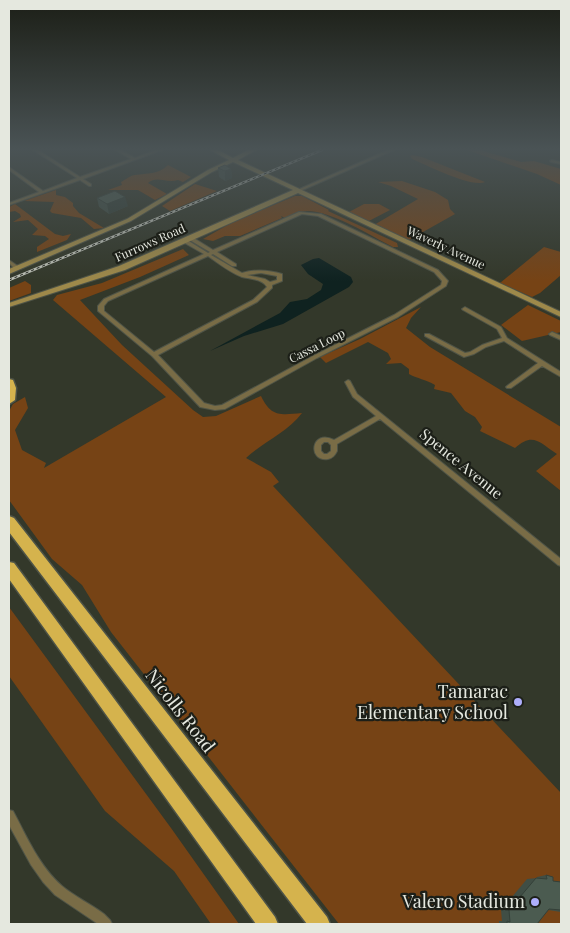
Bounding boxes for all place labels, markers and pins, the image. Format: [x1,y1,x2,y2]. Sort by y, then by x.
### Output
place label: Tamarac Elementary School [357,679,508,724]
marker: Tamarac Elementary School [512,696,524,708]
place label: Valero Stadium [401,889,525,913]
marker: Valero Stadium [529,896,541,908]

